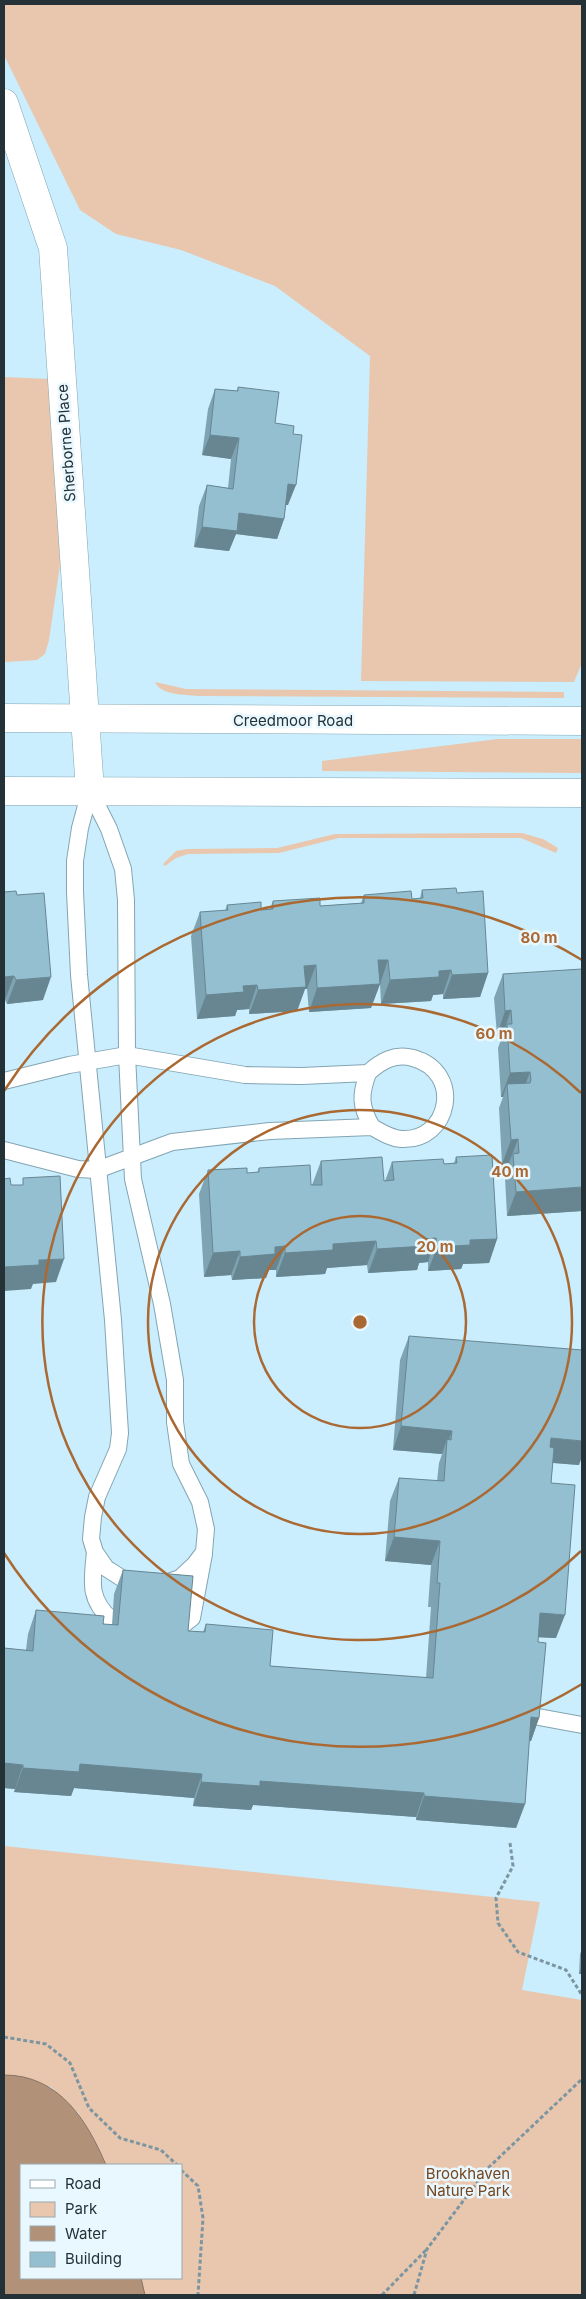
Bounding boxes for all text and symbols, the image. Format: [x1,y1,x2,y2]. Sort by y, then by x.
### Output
street label: Sherborne Place [52,383,80,503]
street label: Creedmoor Road [233,711,353,730]
text: 80 m [520,928,558,947]
text: 60 m [475,1024,513,1043]
text: 40 m [491,1162,529,1181]
text: 20 m [417,1237,453,1256]
centre of rings [351,1313,369,1331]
legend [20,2164,182,2279]
park label: Brookhaven Nature Park [426,2164,511,2200]
text: Road [65,2174,101,2193]
text: Park [65,2199,98,2218]
text: Water [65,2224,107,2243]
text: Building [65,2249,122,2268]

